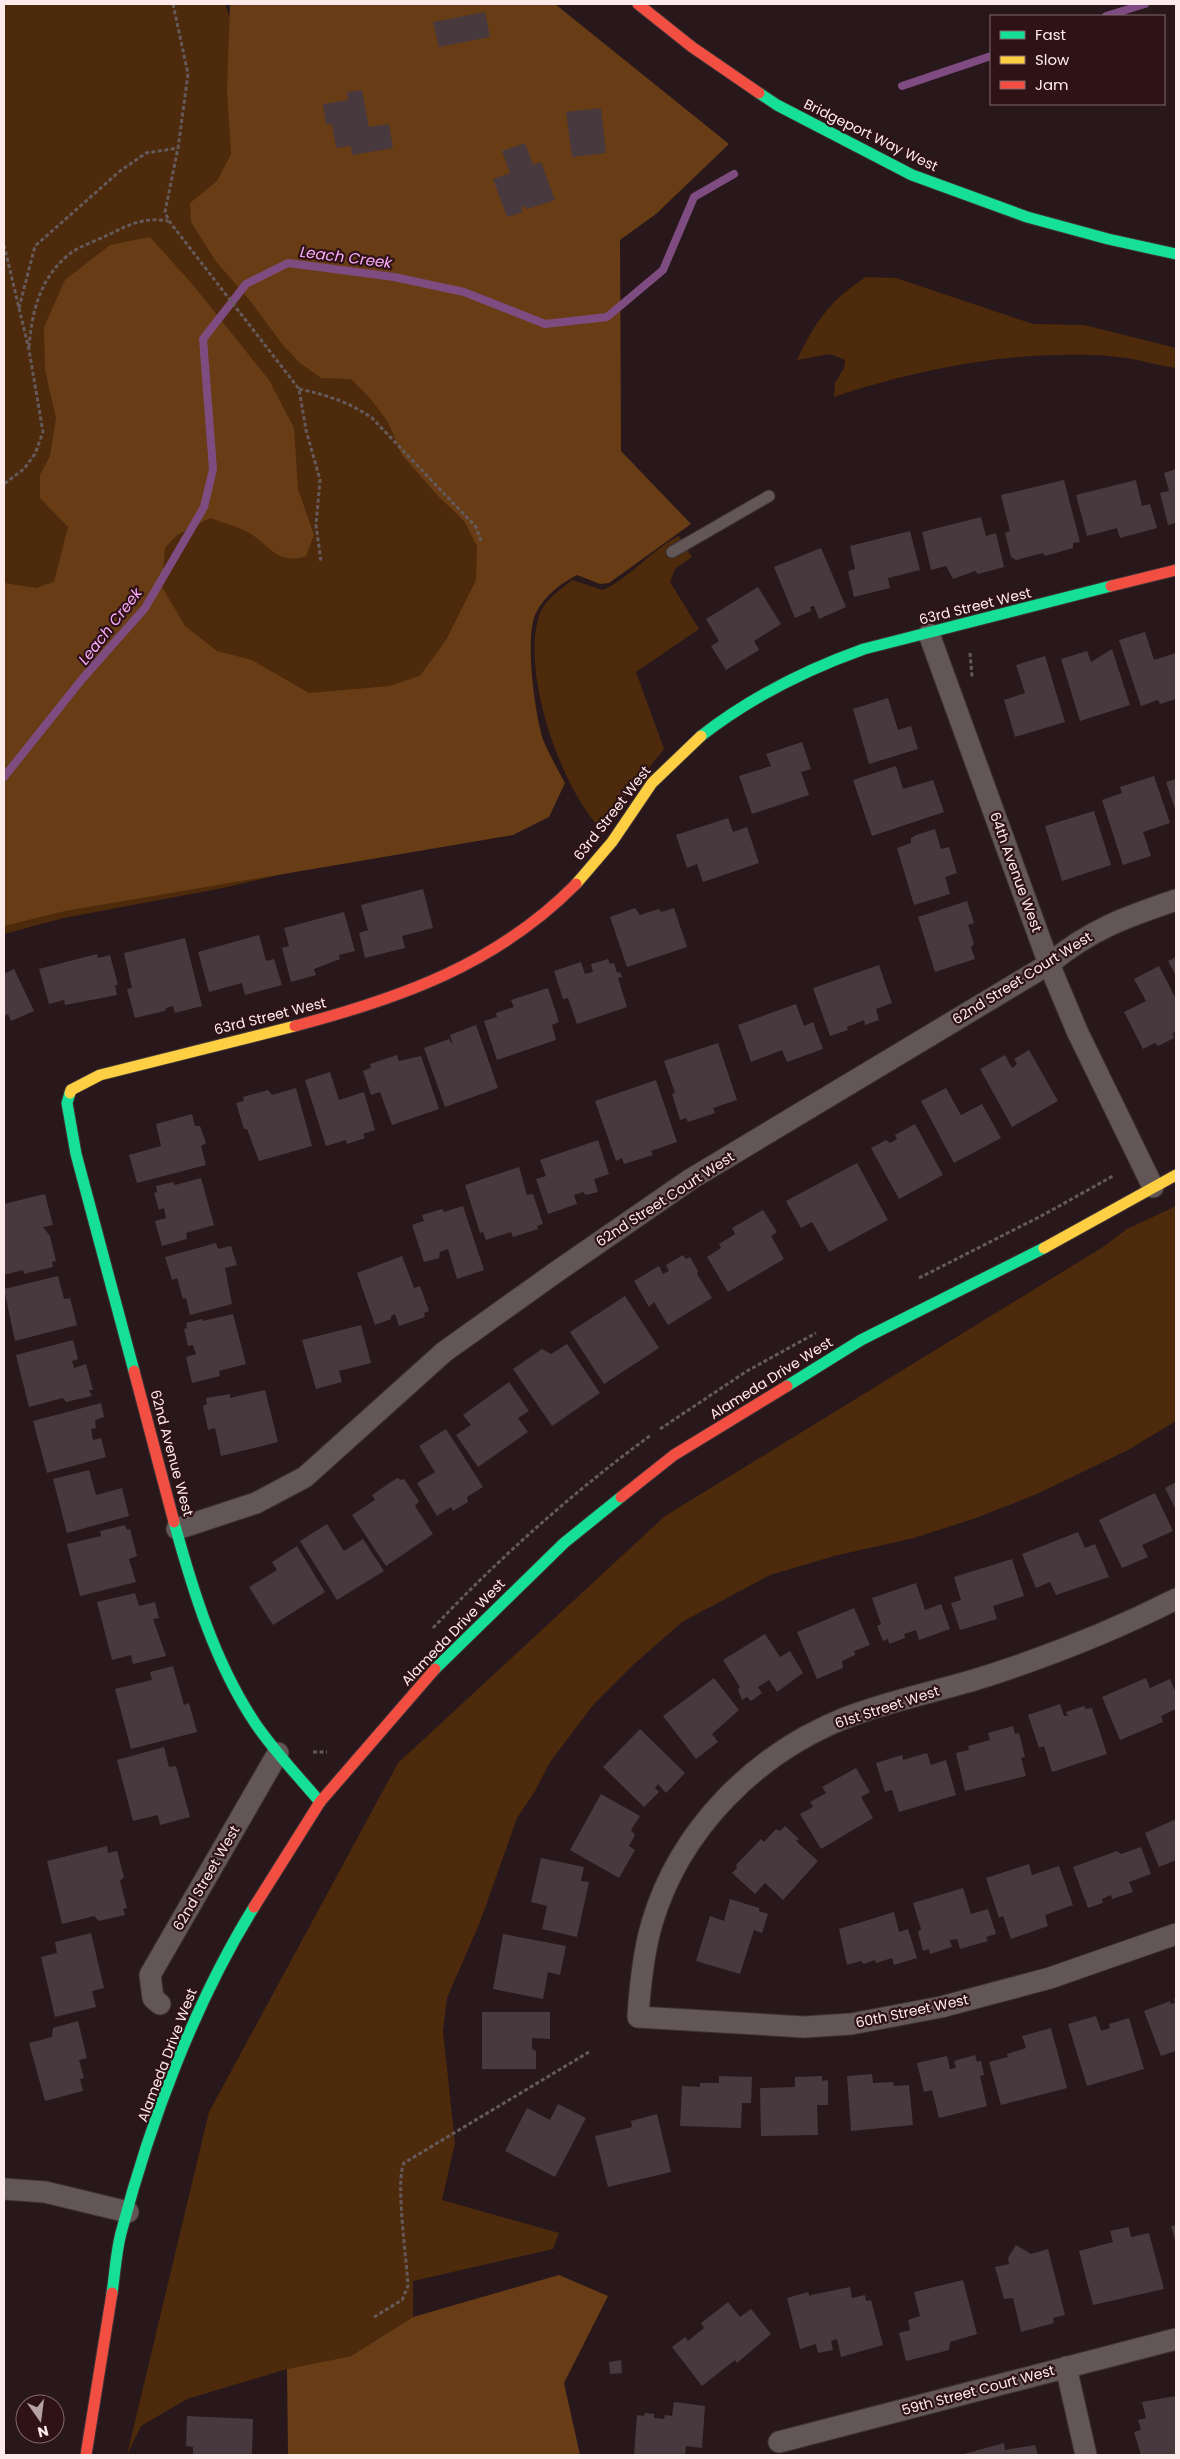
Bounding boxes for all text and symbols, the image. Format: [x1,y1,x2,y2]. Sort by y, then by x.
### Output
legend [990,15,1165,105]
text: Fast [1035,24,1066,45]
text: Slow [1035,49,1070,70]
text: Jam [1035,74,1069,95]
street label: Bridgeport Way West [801,94,941,176]
water label: Leach Creek [299,241,394,273]
water label: Leach Creek [73,582,148,669]
street label: 63rd Street West [917,582,1033,630]
street label: 63rd Street West [569,762,655,864]
street label: 64th Avenue West [985,809,1047,935]
street label: 62nd Street Court West [948,927,1096,1029]
street label: 63rd Street West [212,992,328,1040]
street label: 62nd Street Court West [592,1147,738,1251]
street label: Alameda Drive West [706,1332,836,1424]
street label: 62nd Avenue West [145,1388,199,1518]
street label: Alameda Drive West [397,1574,509,1690]
street label: 61st Street West [832,1681,942,1733]
street label: 62nd Street West [168,1822,244,1934]
street label: Alameda Drive West [132,1985,202,2125]
street label: 60th Street West [854,1989,970,2033]
street label: 59th Street Court West [899,2360,1057,2420]
north arrow [15,2394,65,2444]
text: N [36,2421,51,2443]

